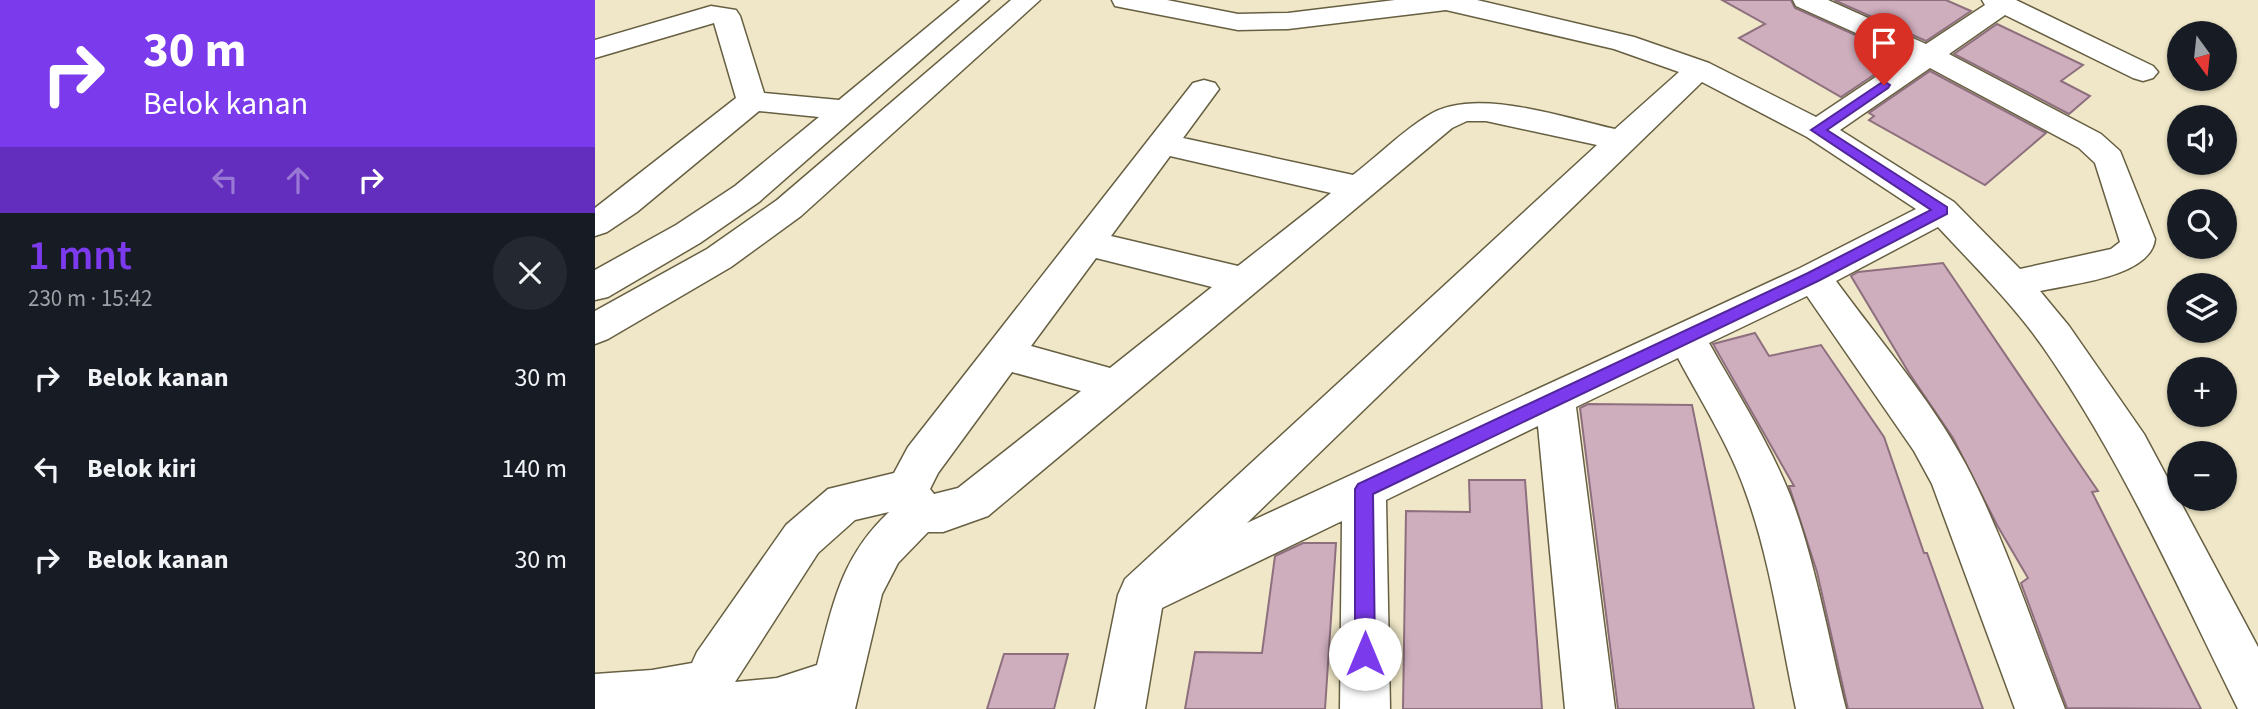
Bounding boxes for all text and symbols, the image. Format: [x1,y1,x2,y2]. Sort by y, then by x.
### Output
pin [1854,13,1914,85]
text: 30 m [143,16,247,86]
north arrow [2167,21,2237,91]
map controls [2167,21,2237,511]
icon: arrive [1865,24,1903,62]
icon: right [28,28,119,119]
text: Belok kanan [143,81,308,127]
button: sound [2167,105,2237,175]
icon: left [206,161,244,199]
icon: ahead [279,161,317,199]
icon: right [352,161,390,199]
button: search [2167,189,2237,259]
text: 1 mnt [28,226,132,286]
button: close [493,236,567,310]
button: layers [2167,273,2237,343]
text: 230 m · 15:42 [28,282,152,315]
button: + [2167,357,2237,427]
icon: right [28,359,66,397]
text: Belok kanan [87,359,229,396]
text: 30 m [514,359,567,396]
button: − [2167,441,2237,511]
icon: left [28,450,66,488]
text: Belok kiri [87,450,196,487]
text: 140 m [501,450,567,487]
icon: right [28,541,66,579]
text: Belok kanan [87,541,229,578]
text: 30 m [514,541,567,578]
position arrow [1328,617,1402,691]

